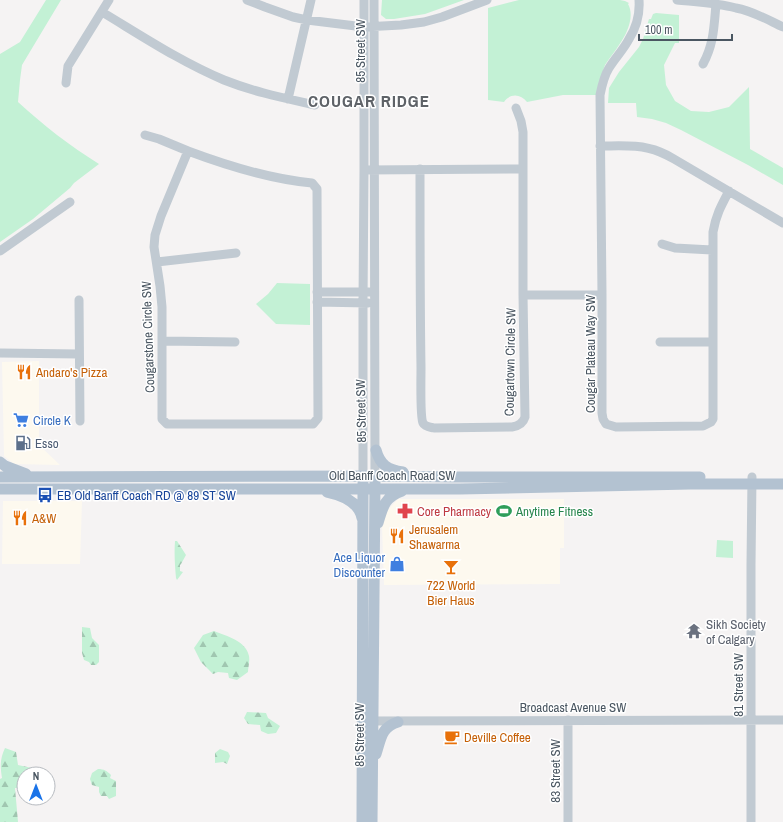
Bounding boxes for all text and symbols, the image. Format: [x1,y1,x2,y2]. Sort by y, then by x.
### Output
scale bar [639,16,732,42]
street label: 85 Street SW [352,19,369,83]
text: 100 m [645,22,672,38]
district label: COUGAR RIDGE [308,89,430,112]
street label: Cougarstone Circle SW [138,281,158,393]
street label: Cougar Plateau Way SW [582,295,599,413]
street label: Cougartown Circle SW [501,308,519,416]
restaurant icon: Andaro's Pizza [15,363,33,381]
place label: Andaro's Pizza [35,364,107,381]
street label: 85 Street SW [352,379,370,443]
supermarket icon: Circle K [12,411,30,429]
place label: Circle K [33,412,71,429]
fuel station icon: Esso [14,434,32,452]
place label: Esso [35,435,59,452]
street label: Old Banff Coach Road SW [329,467,455,484]
bus stop icon: EB Old Banff Coach RD @ 89 ST SW [36,486,54,504]
place label: EB Old Banff Coach RD @ 89 ST SW [57,487,236,504]
pharmacy icon: Core Pharmacy [396,502,414,520]
sports icon: Anytime Fitness [495,502,513,520]
place label: Core Pharmacy [417,503,492,520]
place label: Anytime Fitness [515,503,593,520]
restaurant icon: A&W [11,509,29,527]
place label: A&W [31,510,56,527]
place label: Jerusalem Shawarma [409,521,460,553]
restaurant icon: Jerusalem Shawarma [388,527,406,545]
place label: Ace Liquor Discounter [332,549,385,581]
shop icon: Ace Liquor Discounter [388,555,406,573]
bar icon: 722 World Bier Haus [442,558,460,576]
place label: 722 World Bier Haus [427,577,475,609]
place label: Sikh Society of Calgary [706,616,767,648]
temple icon: Sikh Society of Calgary [685,622,703,640]
street label: 81 Street SW [730,653,747,717]
street label: Broadcast Avenue SW [520,699,626,716]
street label: 85 Street SW [351,703,368,767]
cafe icon: Deville Coffee [443,728,461,746]
place label: Deville Coffee [464,729,531,746]
street label: 83 Street SW [547,739,564,803]
north arrow [16,766,56,806]
text: N [33,769,39,783]

